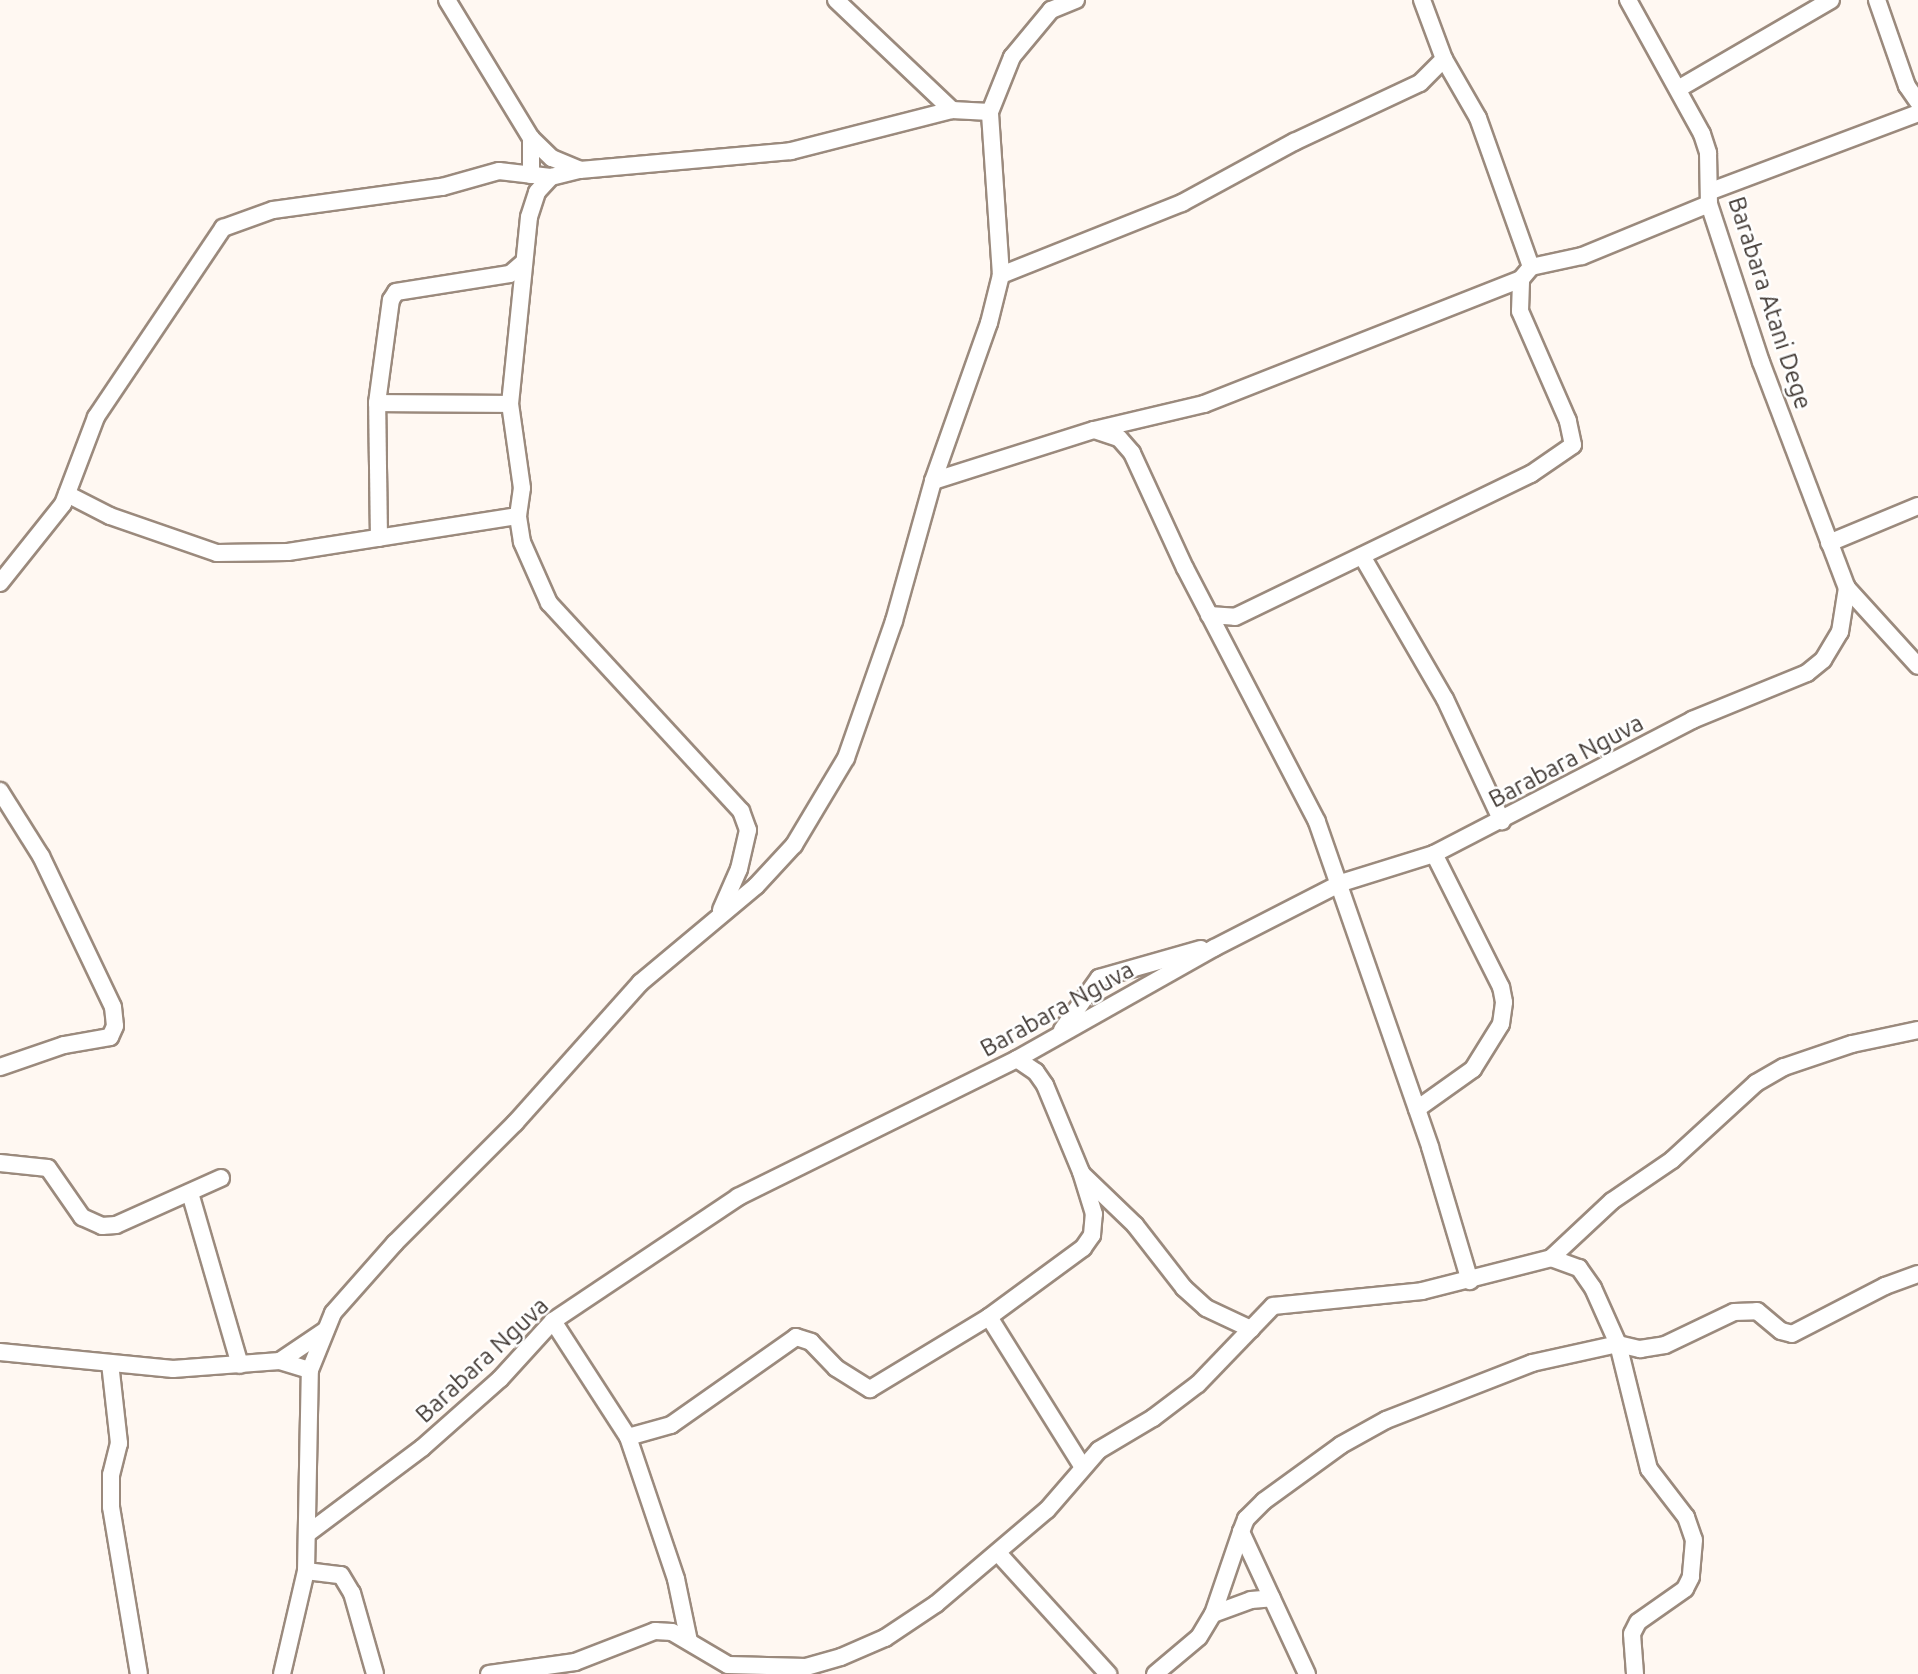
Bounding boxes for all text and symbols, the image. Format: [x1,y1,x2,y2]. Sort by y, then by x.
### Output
street label: Barabara Atani Dege [1722,193,1818,413]
street label: Barabara Nguva [1484,708,1648,814]
street label: Barabara Nguva [975,955,1139,1063]
street label: Barabara Nguva [410,1291,554,1429]

